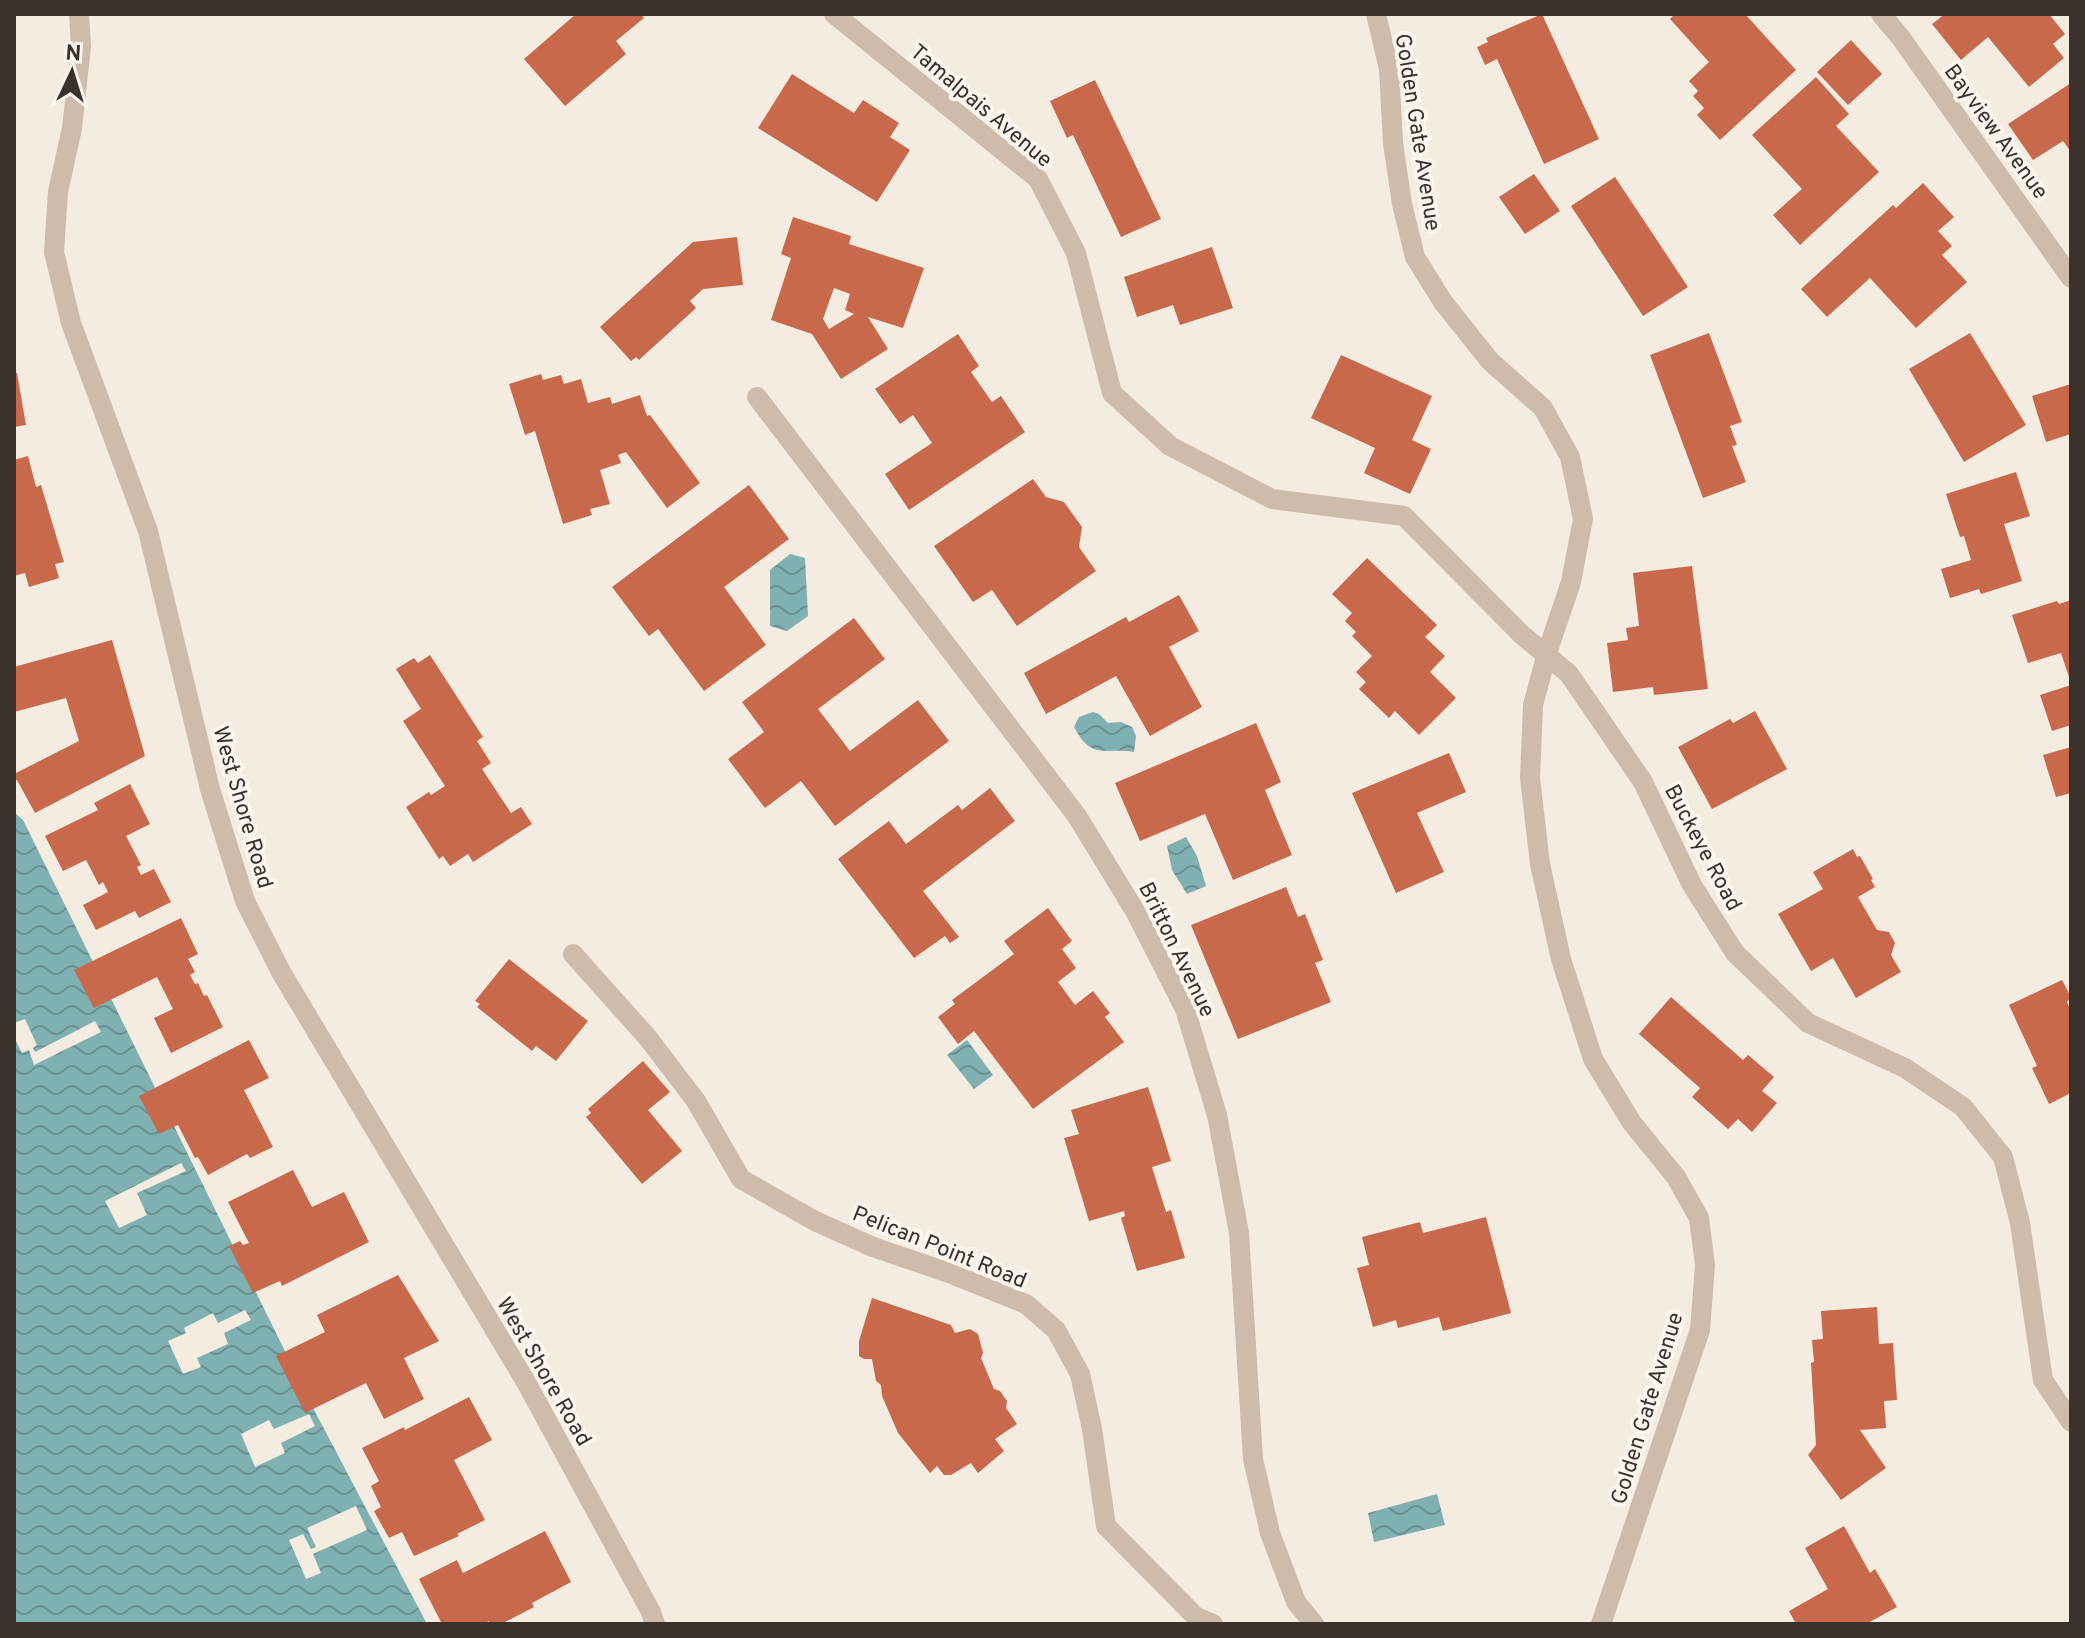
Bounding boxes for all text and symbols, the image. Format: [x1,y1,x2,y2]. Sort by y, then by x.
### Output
north arrow [32,32,112,112]
street label: Golden Gate Avenue [1388,32,1445,233]
street label: Tamalpais Avenue [904,40,1057,174]
text: N [64,41,82,69]
street label: Bayview Avenue [1937,60,2053,205]
street label: West Shore Road [206,724,278,892]
street label: Buckeye Road [1657,780,1746,916]
street label: Britton Avenue [1131,878,1220,1022]
street label: Pelican Point Road [848,1201,1030,1296]
street label: West Shore Road [489,1293,596,1451]
street label: Golden Gate Avenue [1606,1309,1690,1508]

